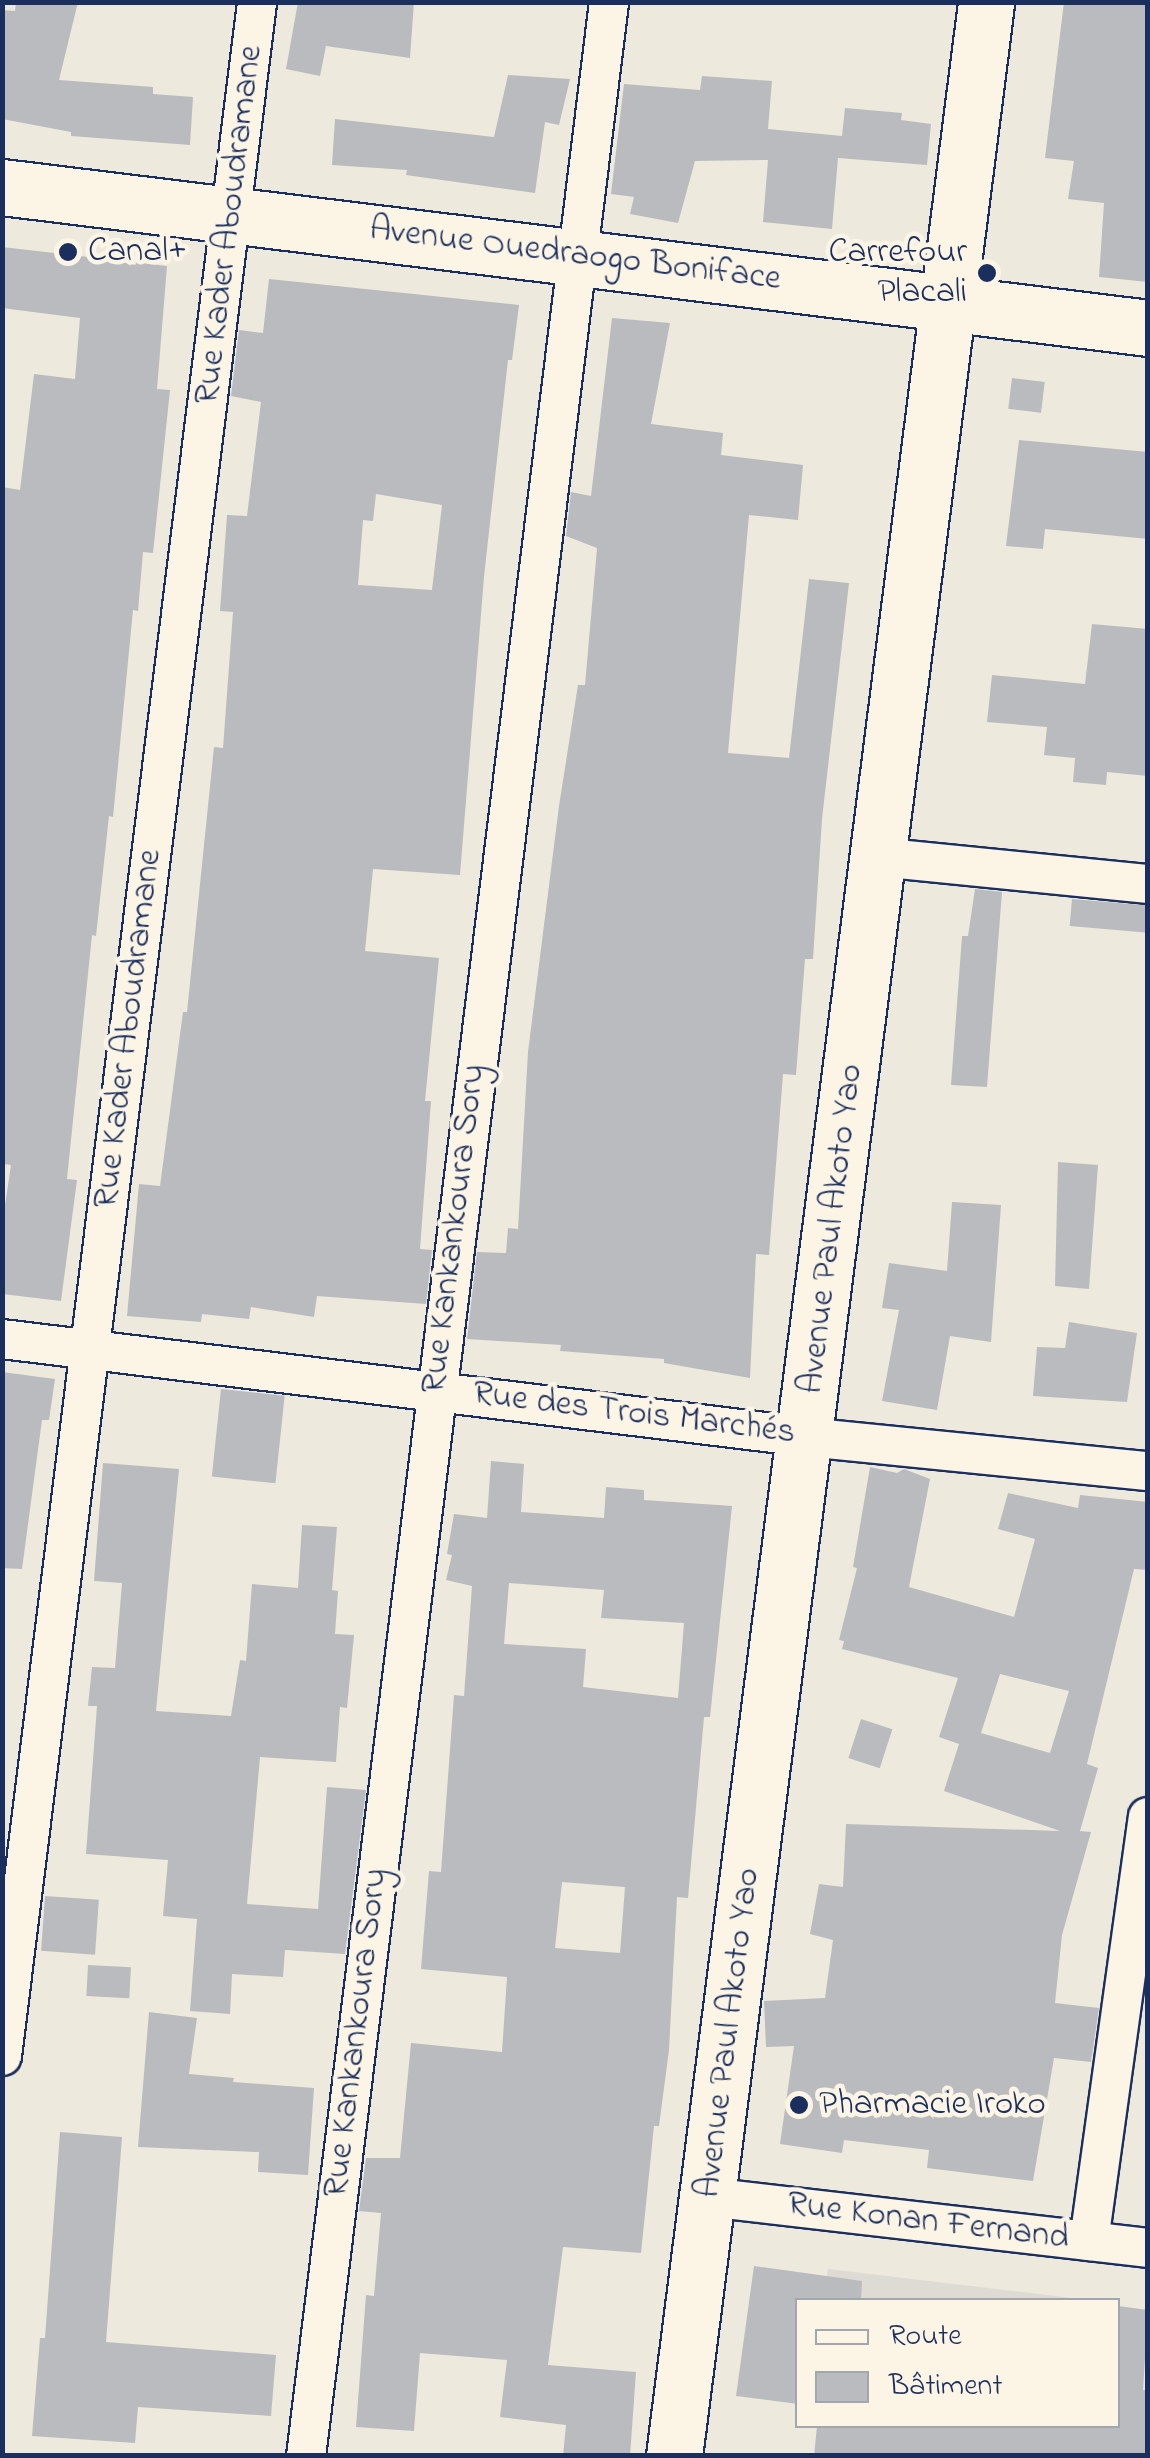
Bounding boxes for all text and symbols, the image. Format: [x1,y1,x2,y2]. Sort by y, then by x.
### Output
street label: Rue Kader Aboudramane [187,43,273,407]
street label: Avenue Ouedraogo Boniface [367,209,783,301]
place label: Canal+ [88,231,187,273]
place label: Carrefour Placali [828,232,967,314]
marker: Canal+ [57,241,79,263]
marker: Carrefour Placali [976,262,998,284]
street label: Rue Kader Aboudramane [86,847,172,1211]
street label: Rue Kankankoura Sory [414,1062,496,1396]
street label: Avenue Paul Akoto Yao [791,1062,873,1396]
street label: Rue des Trois Marchés [471,1373,797,1455]
street label: Rue Kankankoura Sory [316,1866,398,2200]
street label: Avenue Paul Akoto Yao [688,1866,770,2200]
place label: Pharmacie Iroko [819,2084,1046,2126]
marker: Pharmacie Iroko [788,2094,810,2116]
street label: Rue Konan Fernand [785,2184,1071,2260]
legend [795,2298,1120,2428]
text: Route [889,2315,962,2359]
text: Bâtiment [889,2365,1002,2409]

